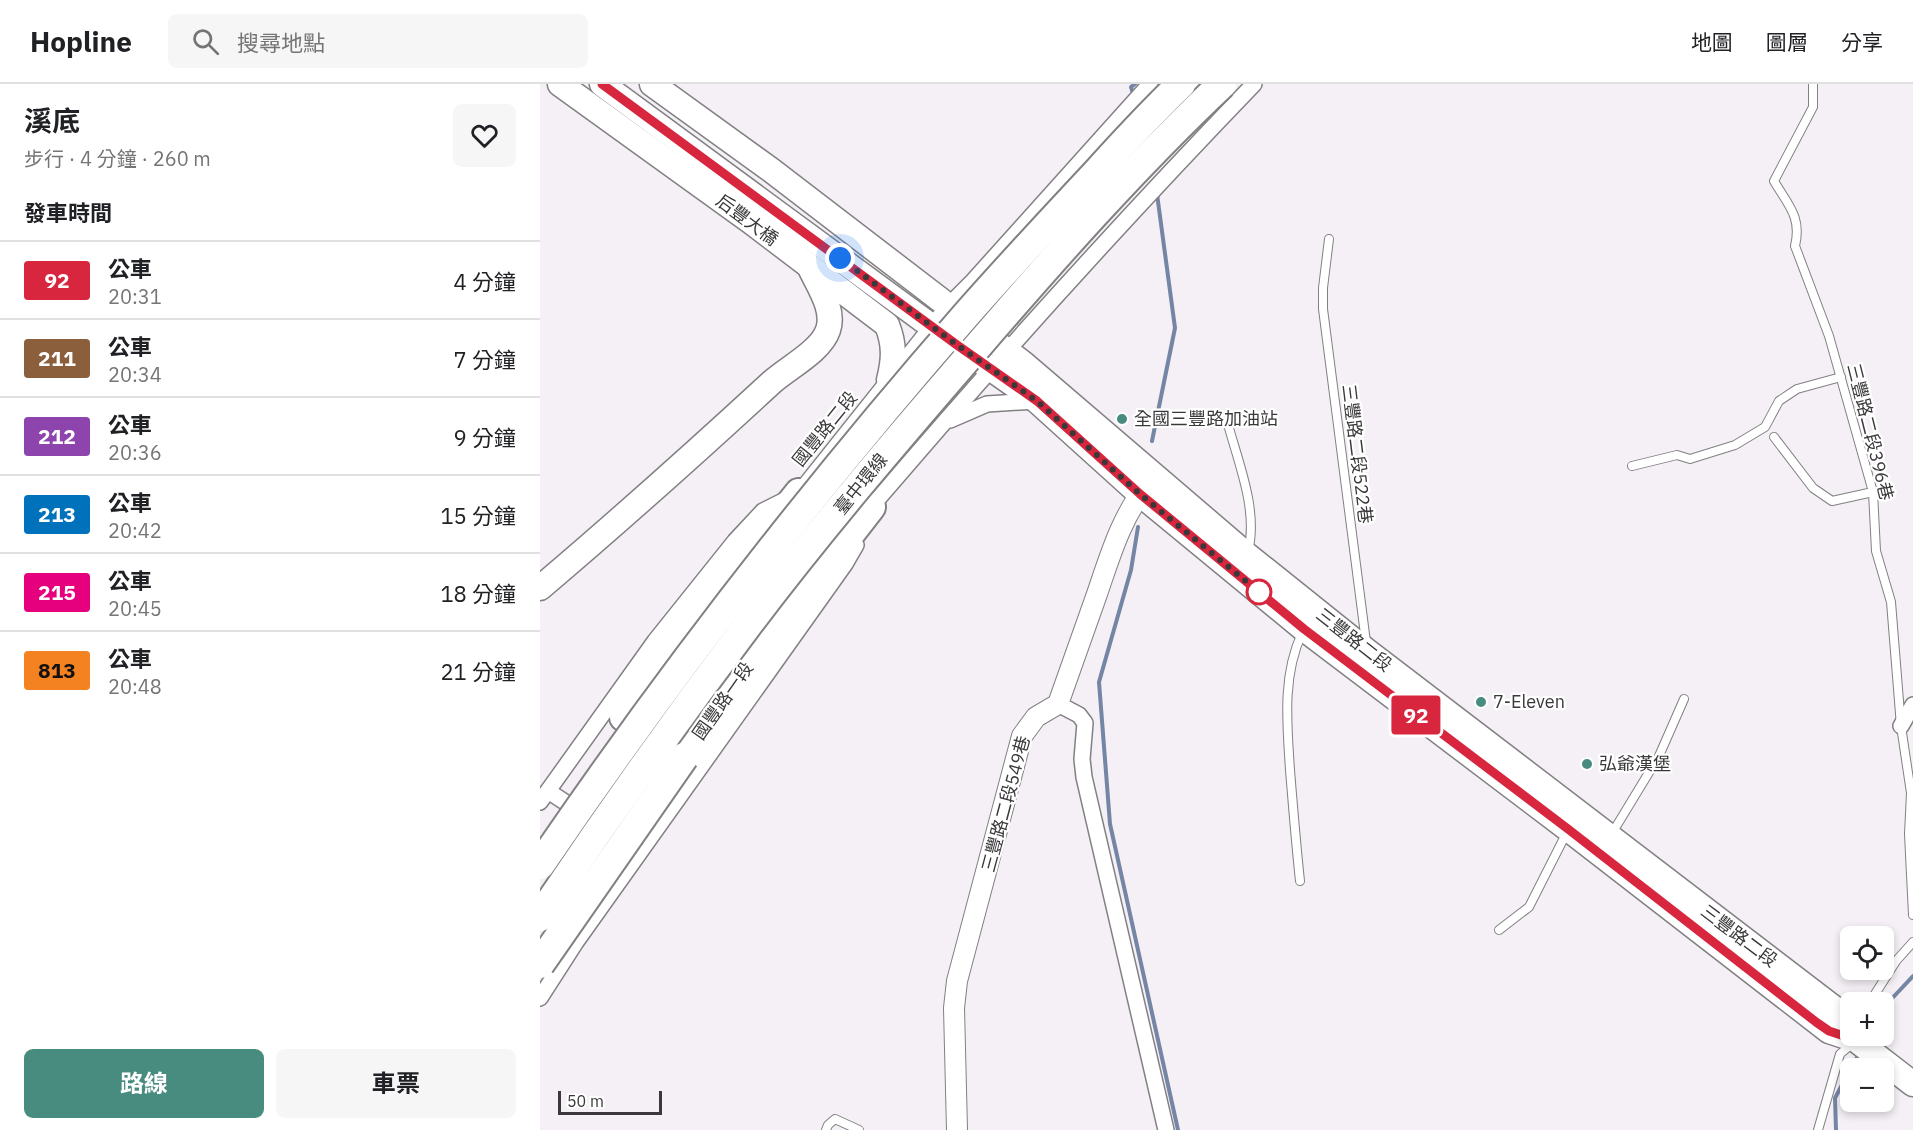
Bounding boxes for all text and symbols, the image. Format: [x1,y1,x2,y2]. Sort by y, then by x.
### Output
search box [168,14,588,68]
text: Hopline [30,23,132,60]
icon: search [189,25,222,58]
text: 搜尋地點 [237,28,325,57]
text: 地圖 [1691,28,1733,56]
text: 圖層 [1766,28,1808,56]
text: 分享 [1841,28,1883,56]
text: 溪底 [24,102,80,139]
button: heart [453,104,516,167]
text: 步行 · 4 分鐘 · 260 m [24,145,211,172]
street label: 后豐大橋 [712,189,783,250]
text: 發車時間 [24,198,112,227]
your location [825,243,855,273]
text: 公車 [108,254,152,283]
text: 92 [44,266,70,294]
text: 4 分鐘 [454,267,516,296]
text: 20:31 [108,283,162,310]
text: 公車 [108,332,152,361]
text: 211 [38,344,76,372]
text: 7 分鐘 [454,345,516,374]
text: 20:34 [108,361,162,388]
street label: 三豐路二段396巷 [1842,361,1899,503]
street label: 三豐路二段522巷 [1338,383,1377,525]
street label: 國豐路二段 [787,386,862,471]
place label: 全國三豐路加油站 [1134,407,1278,430]
text: 公車 [108,410,152,439]
marker: 全國三豐路加油站 [1115,412,1129,426]
text: 212 [38,422,76,450]
text: 9 分鐘 [454,423,516,452]
text: 20:36 [108,439,162,466]
street label: 臺中環線 [829,448,892,519]
text: 公車 [108,488,152,517]
text: 213 [38,500,76,528]
text: 15 分鐘 [440,501,516,530]
text: 20:42 [108,517,162,544]
text: 公車 [108,566,152,595]
text: 215 [38,578,76,606]
text: 18 分鐘 [440,579,516,608]
unlabelled marker [1246,579,1272,605]
text: 20:45 [108,595,162,622]
street label: 三豐路二段 [1312,603,1397,676]
text: 公車 [108,644,152,673]
text: 813 [38,656,76,684]
text: 21 分鐘 [440,657,516,686]
street label: 國豐路一段 [687,657,758,744]
text: 20:48 [108,673,162,700]
place label: 7-Eleven [1493,690,1565,713]
marker: 7-Eleven [1474,695,1488,709]
line badge: 92 [1389,696,1443,734]
text: 92 [1403,701,1429,729]
street label: 三豐路二段549巷 [976,733,1035,875]
place label: 弘爺漢堡 [1599,752,1671,775]
marker: 弘爺漢堡 [1580,757,1594,771]
street label: 三豐路二段 [1696,899,1782,972]
map controls [1840,926,1894,1112]
button: locate [1840,926,1894,980]
button: + [1840,992,1894,1046]
button: 路線 [24,1049,264,1118]
button: 車票 [276,1049,516,1118]
button: − [1840,1058,1894,1112]
scale bar [558,1088,662,1116]
text: 50 m [567,1091,604,1111]

